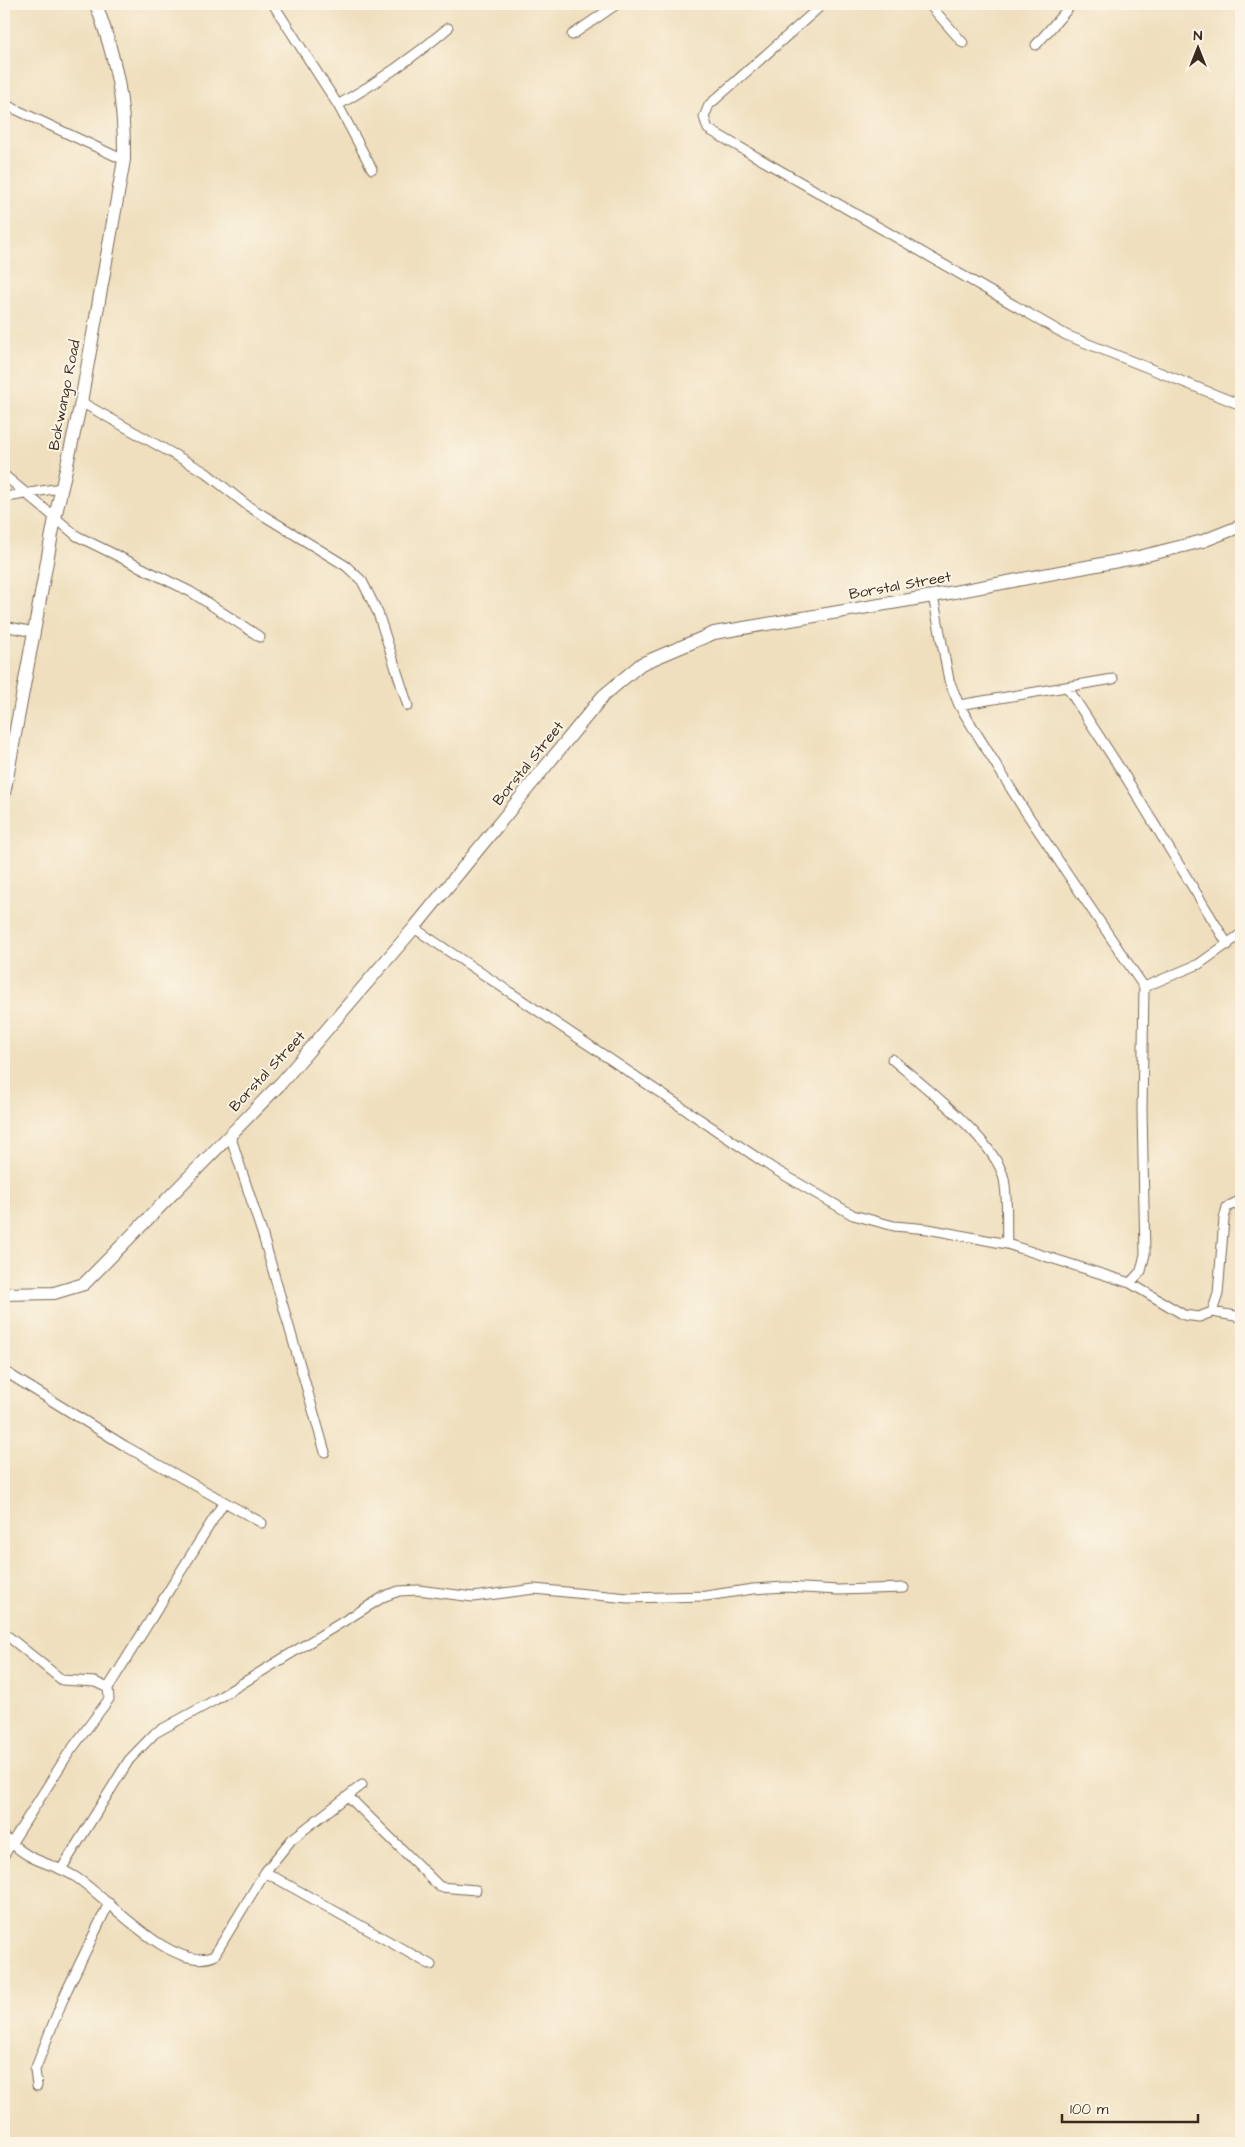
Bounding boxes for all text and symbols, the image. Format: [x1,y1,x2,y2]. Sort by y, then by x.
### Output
north arrow [1172,22,1222,72]
text: N [1194,26,1203,46]
street label: Bokwango Road [43,338,87,452]
street label: Borstal Street [847,566,953,605]
street label: Borstal Street [488,717,569,810]
street label: Borstal Street [224,1026,310,1116]
scale bar [1062,2092,1199,2124]
text: 100 m [1070,2099,1109,2120]

